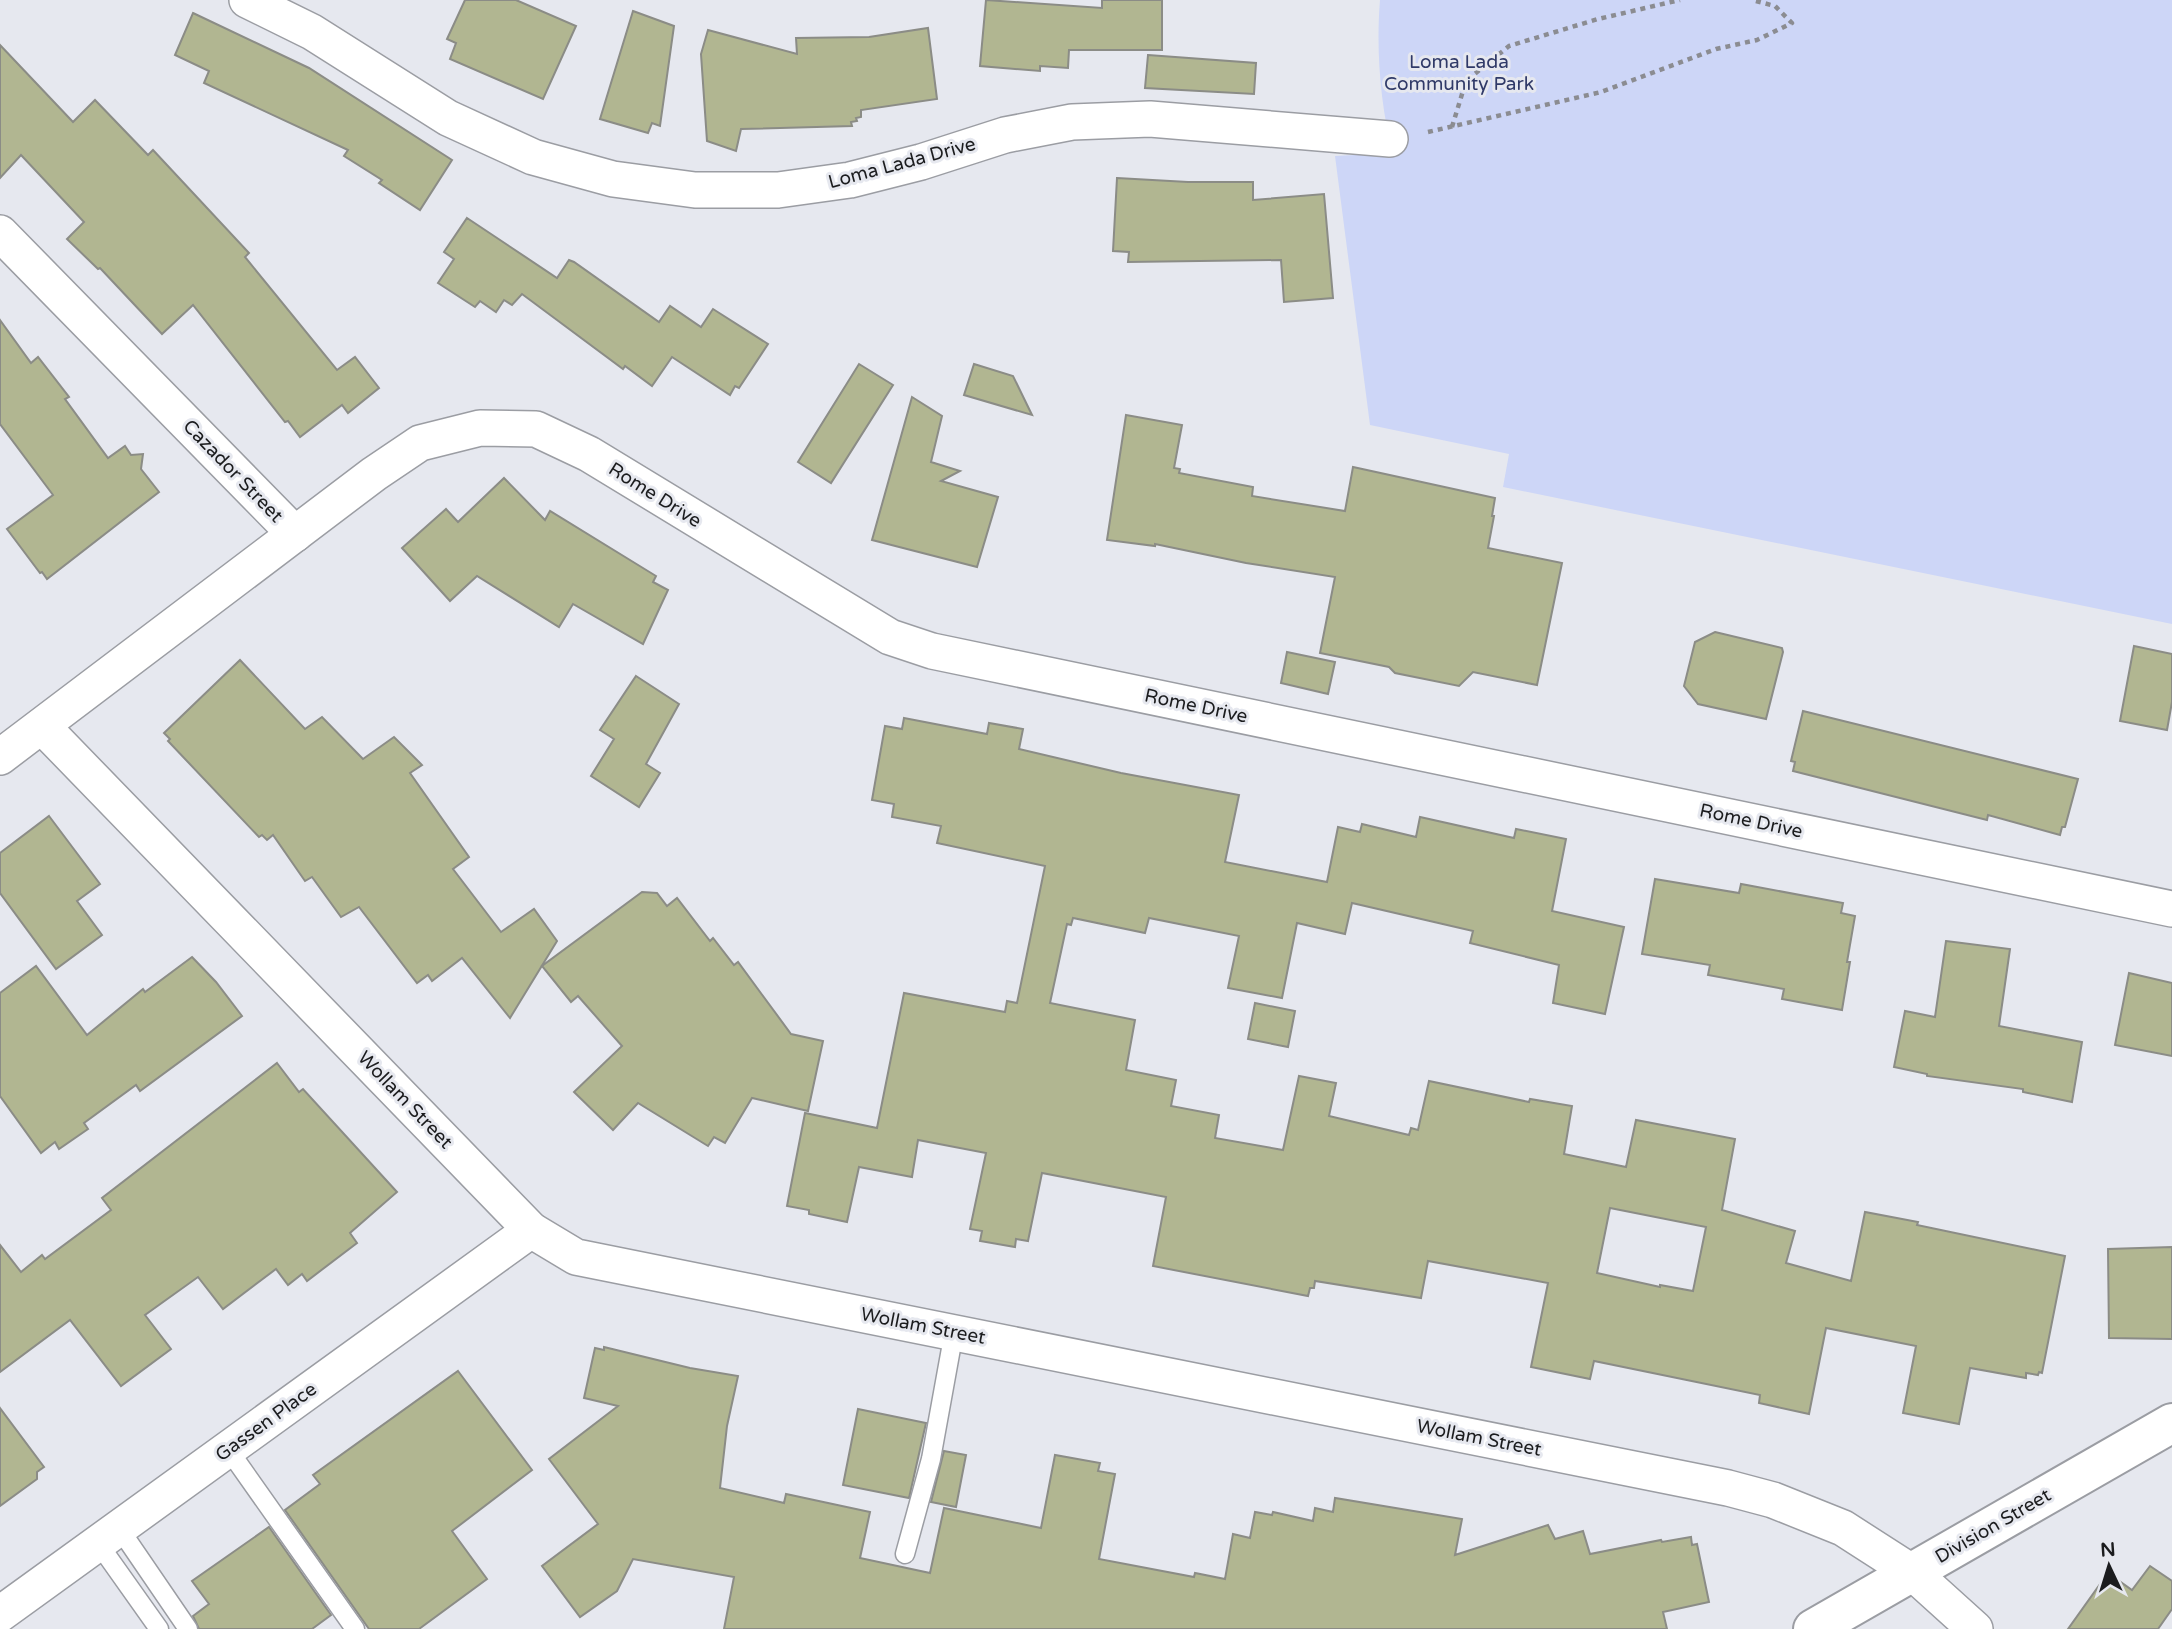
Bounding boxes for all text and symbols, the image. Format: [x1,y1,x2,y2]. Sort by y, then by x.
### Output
park label: Loma Lada Community Park [1384,51,1534,95]
street label: Loma Lada Drive [826,133,978,193]
street label: Cazador Street [179,415,287,527]
street label: Rome Drive [605,458,705,532]
street label: Rome Drive [1142,684,1250,728]
street label: Rome Drive [1697,799,1805,843]
street label: Wollam Street [353,1047,457,1153]
street label: Wollam Street [859,1303,987,1349]
street label: Gassen Place [211,1378,321,1466]
street label: Wollam Street [1415,1415,1543,1461]
street label: Division Street [1931,1484,2055,1568]
north arrow [2074,1531,2144,1601]
text: N [2100,1539,2116,1562]

